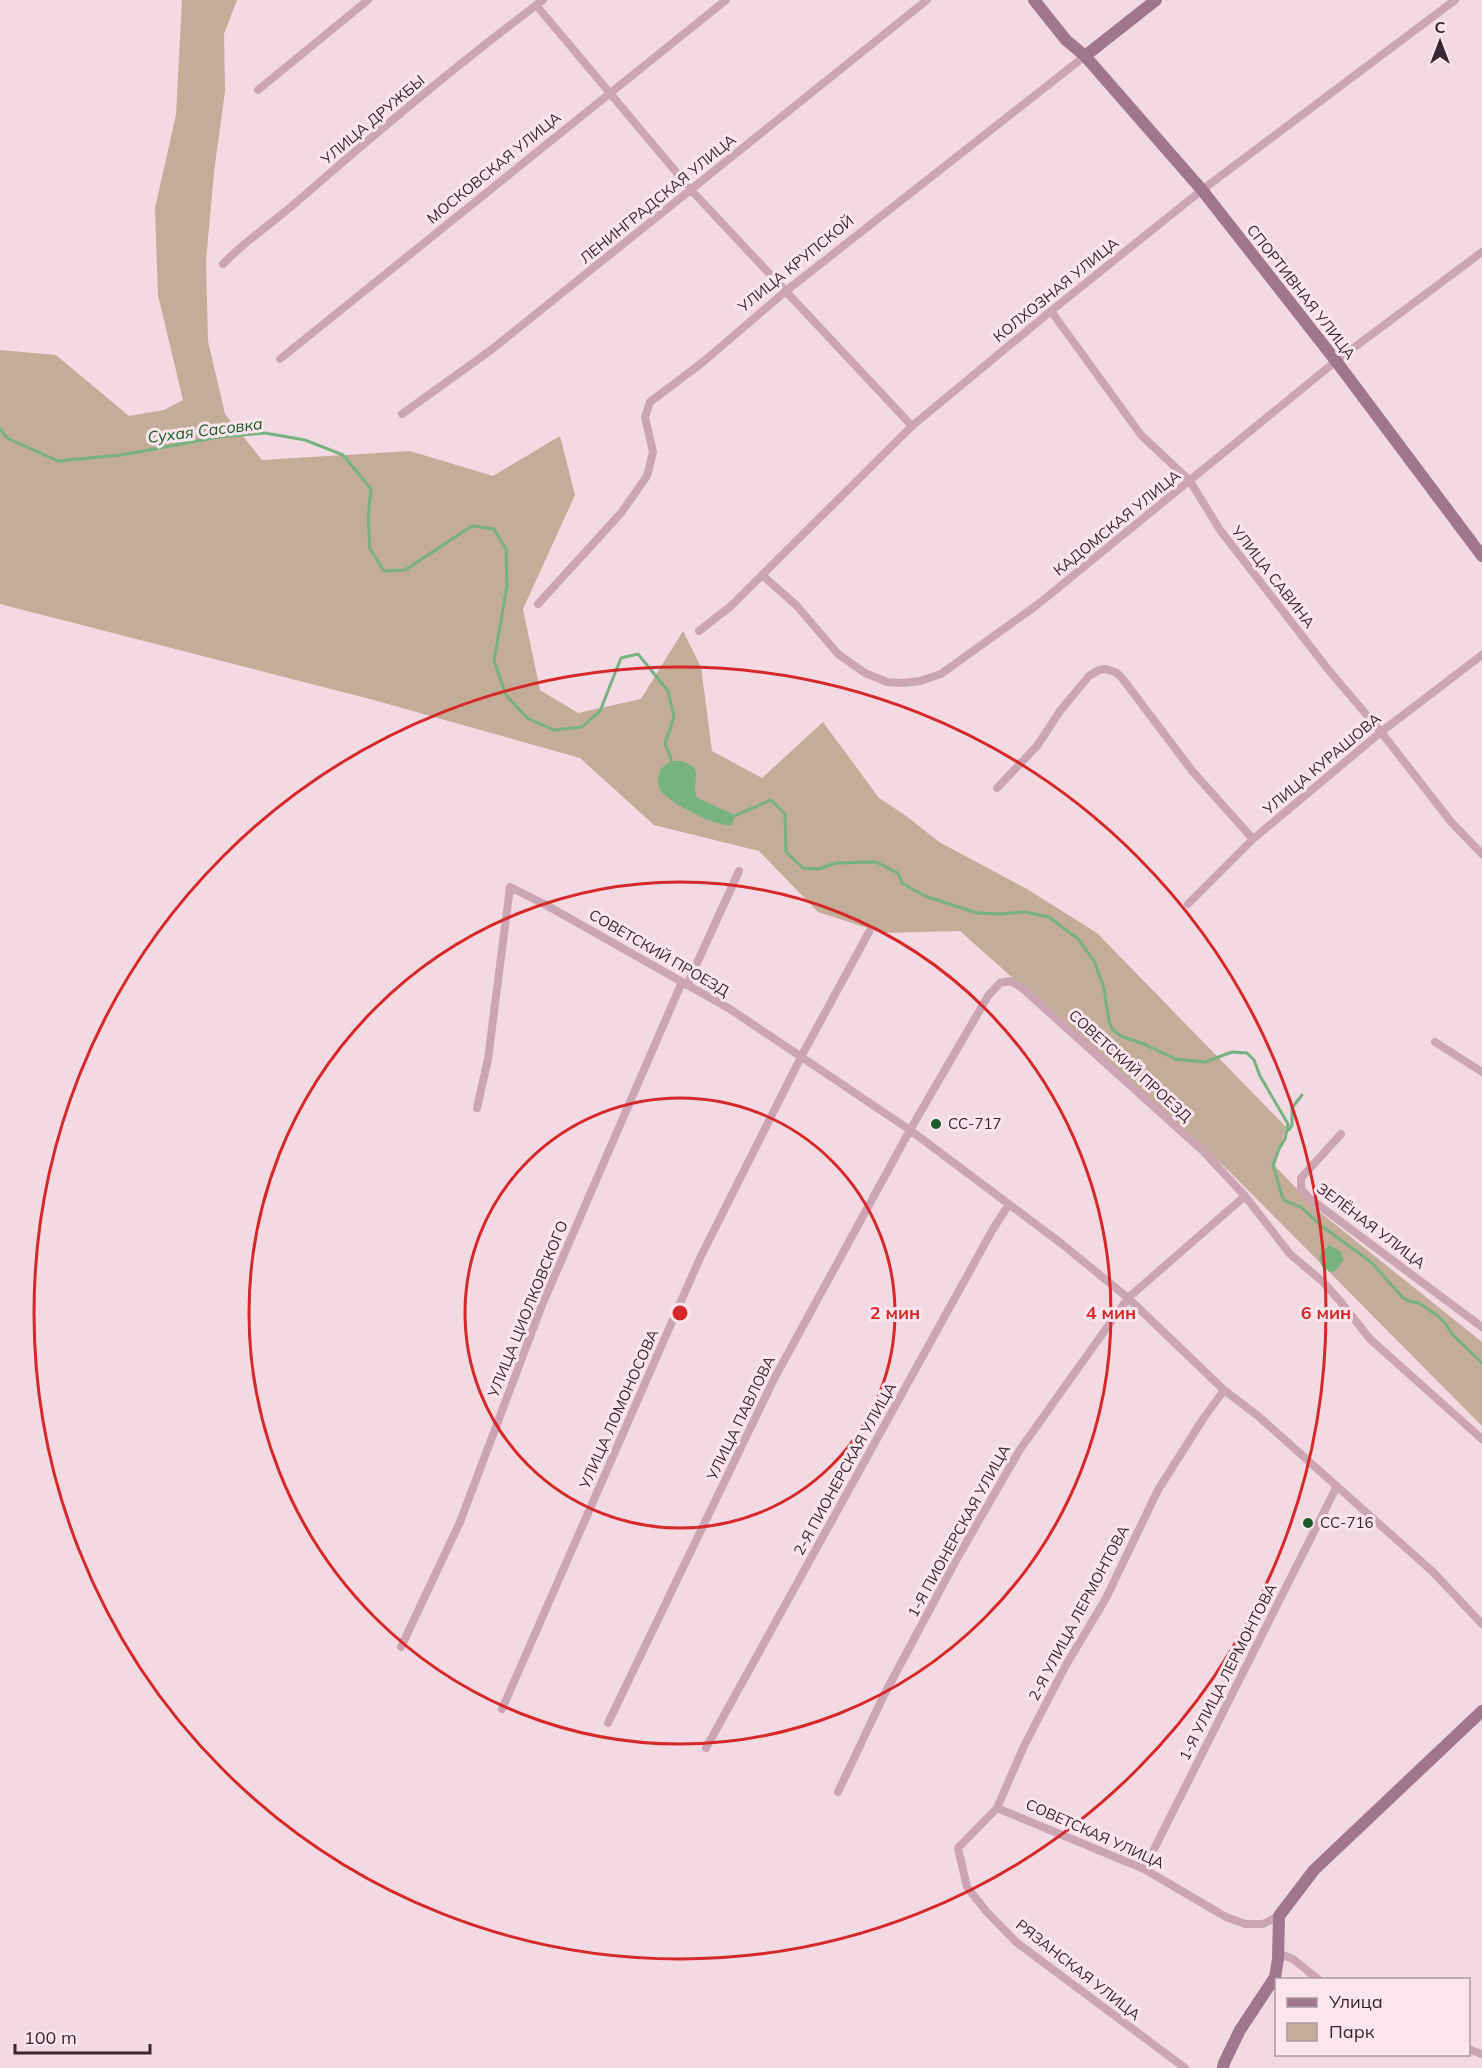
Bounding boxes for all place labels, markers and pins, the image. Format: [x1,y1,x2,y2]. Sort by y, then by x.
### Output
place label: СС-717 [948,1114,1002,1133]
marker: СС-717 [929,1117,943,1131]
centre of rings [670,1303,690,1323]
place label: СС-716 [1320,1513,1374,1532]
marker: СС-716 [1301,1516,1315,1530]

